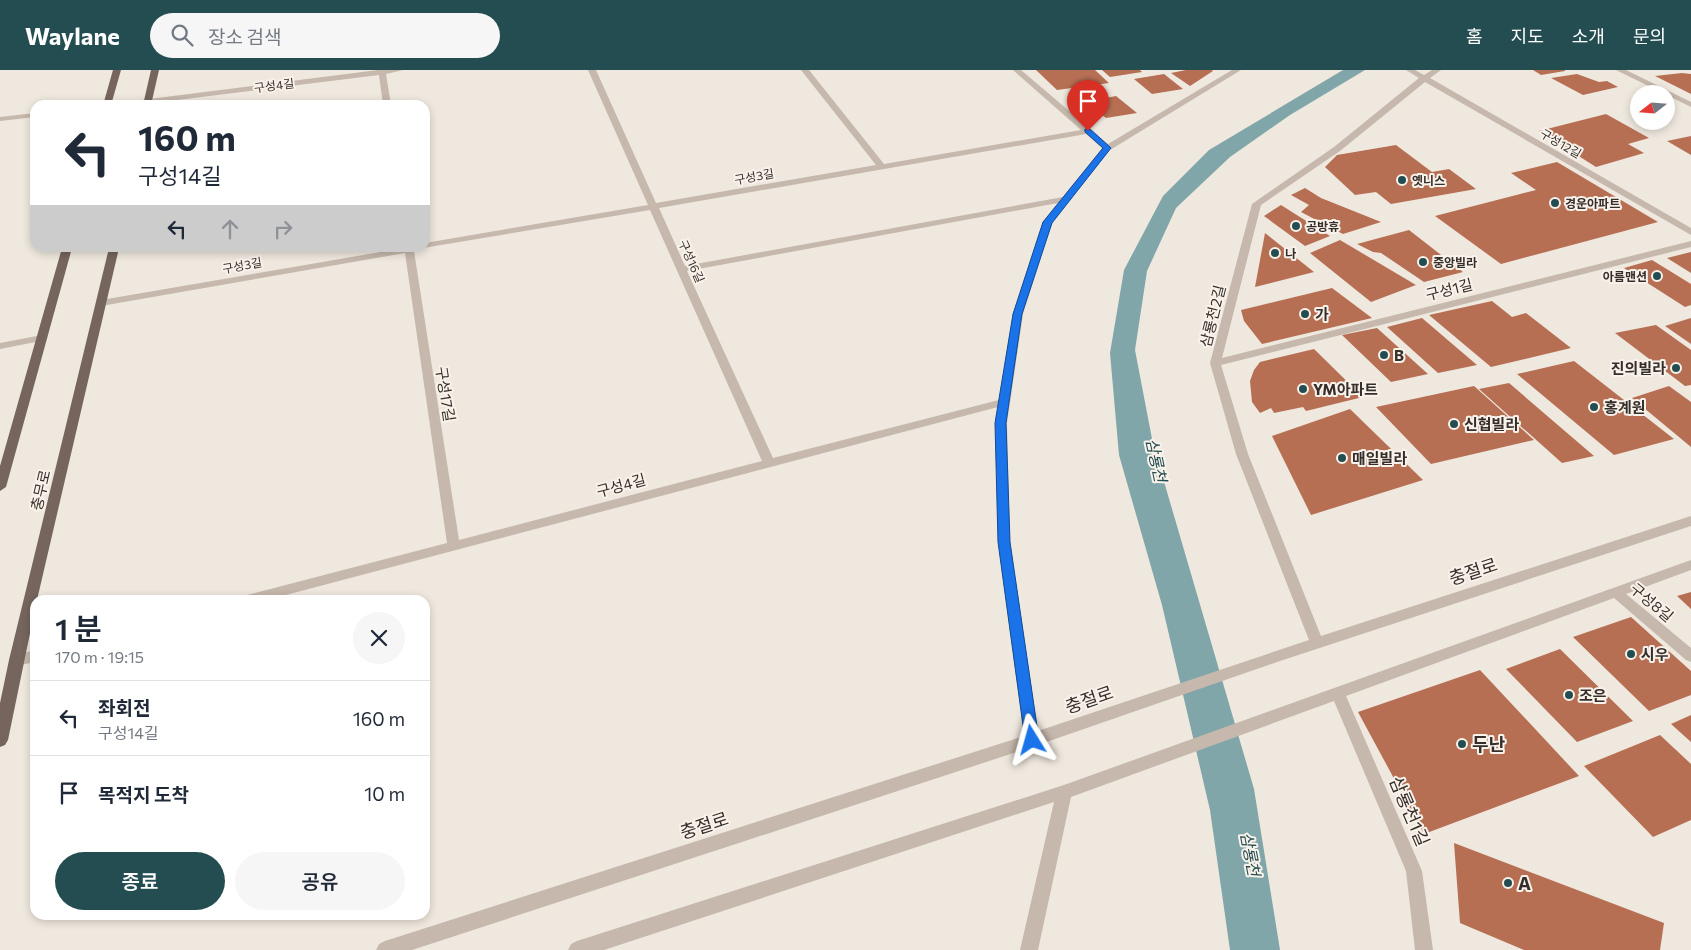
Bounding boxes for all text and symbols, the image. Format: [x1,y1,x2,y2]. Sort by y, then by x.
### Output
search box [150,13,500,58]
text: Waylane [25,21,120,50]
icon: search [168,21,196,49]
text: 장소 검색 [208,25,282,48]
text: 홈 [1466,25,1483,47]
text: 지도 [1511,25,1544,47]
text: 소개 [1572,25,1605,47]
text: 문의 [1633,25,1666,47]
street label: 구성4길 [253,76,295,94]
pin [1067,80,1109,131]
north arrow [1630,85,1675,130]
map controls [1630,85,1675,130]
icon: arrive [1074,87,1102,115]
text: 160 m [138,115,236,158]
icon: left [55,120,120,185]
street label: 구성12길 [1538,126,1584,160]
text: 구성14길 [138,162,221,189]
street label: 구성3길 [733,166,775,186]
place label: 옛니스 [1412,173,1445,187]
marker: 옛니스 [1396,174,1408,186]
place label: 경운아파트 [1565,196,1620,210]
marker: 경운아파트 [1549,197,1561,209]
icon: left [163,215,191,243]
icon: ahead [216,215,244,243]
icon: right [269,215,297,243]
place label: 공방휴 [1306,219,1339,233]
marker: 공방휴 [1290,220,1302,232]
street label: 구성16길 [676,237,708,285]
place label: 나 [1285,246,1296,260]
marker: 나 [1269,247,1281,259]
street label: 구성3길 [221,255,263,275]
place label: 중앙빌라 [1433,255,1477,269]
marker: 중앙빌라 [1417,256,1429,268]
place label: 아름맨션 [1603,269,1647,283]
marker: 아름맨션 [1651,270,1663,282]
street label: 구성1길 [1424,274,1474,304]
street label: 삼룡천2길 [1196,283,1228,349]
place label: 가 [1315,305,1329,323]
marker: 가 [1299,308,1311,320]
place label: B [1394,346,1404,364]
marker: B [1378,349,1390,361]
place label: 진의빌라 [1611,359,1666,377]
marker: 진의빌라 [1670,362,1682,374]
street label: 구성17길 [433,365,459,423]
place label: YM아파트 [1313,380,1378,398]
marker: YM아파트 [1297,383,1309,395]
place label: 홍계원 [1604,398,1645,416]
marker: 홍계원 [1588,401,1600,413]
place label: 신협빌라 [1464,415,1519,433]
marker: 신협빌라 [1448,418,1460,430]
water label: 삼룡천 [1143,436,1171,486]
place label: 매일빌라 [1352,449,1407,467]
marker: 매일빌라 [1336,452,1348,464]
street label: 충무로 [27,468,53,512]
street label: 구성4길 [594,470,648,500]
street label: 충절로 [1446,553,1500,589]
street label: 구성8길 [1627,579,1677,625]
text: 1 분 [55,609,102,646]
button: close [353,612,405,664]
place label: 시우 [1641,645,1669,663]
text: 170 m · 19:15 [55,647,144,666]
marker: 시우 [1625,648,1637,660]
street label: 충절로 [1062,681,1116,717]
place label: 조은 [1579,686,1607,704]
marker: 조은 [1563,689,1575,701]
text: 좌회전 [98,696,150,719]
icon: left [55,704,83,732]
text: 160 m [353,707,405,730]
position arrow [1005,713,1057,765]
text: 구성14길 [98,723,159,742]
place label: 두난 [1472,733,1506,755]
marker: 두난 [1456,738,1468,750]
street label: 삼룡천1길 [1385,773,1435,849]
icon: arrive [55,779,83,807]
text: 10 m [364,782,405,805]
text: 목적지 도착 [98,783,189,806]
street label: 충절로 [677,807,731,843]
water label: 삼룡천 [1237,831,1265,880]
button: 종료 [55,852,225,910]
button: 공유 [235,852,405,910]
place label: A [1518,872,1531,894]
marker: A [1502,877,1514,889]

